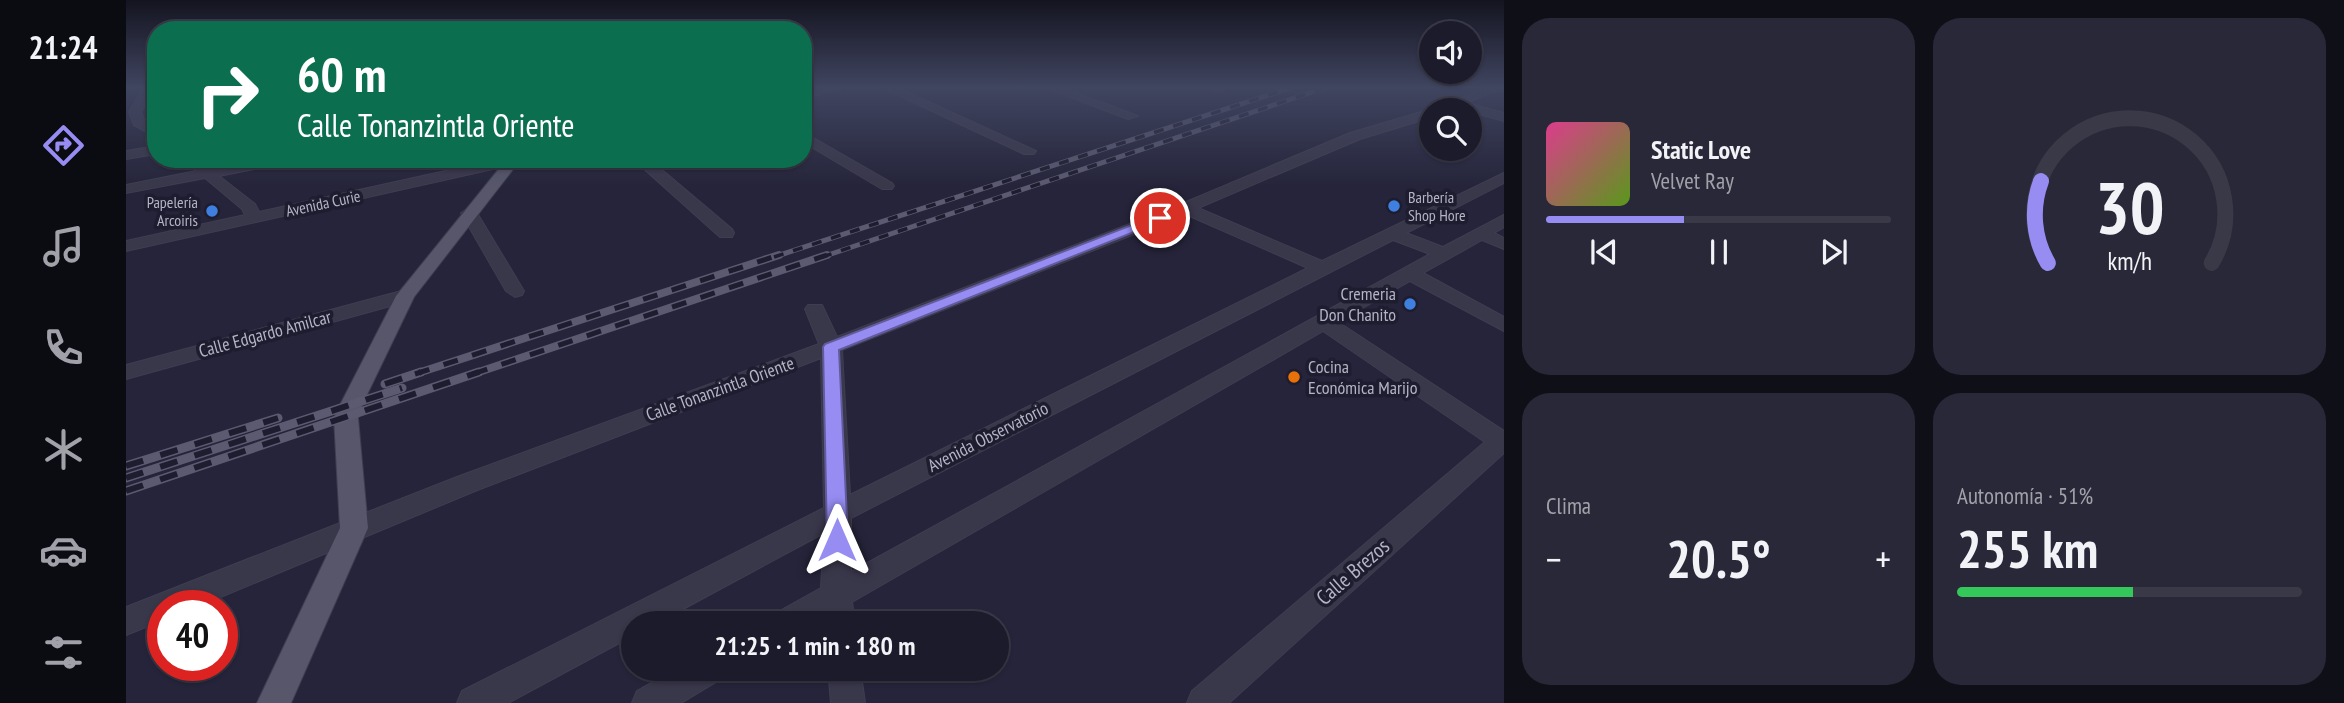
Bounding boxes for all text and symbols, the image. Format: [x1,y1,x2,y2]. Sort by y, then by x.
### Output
map controls [1419,21,1482,161]
button: sound [1419,21,1482,84]
text: 21:24 [28,26,98,68]
text: 60 m [297,42,386,106]
icon: right [182,49,273,140]
button: search [1419,98,1482,161]
text: Calle Tonanzintla Oriente [297,104,575,146]
icon: directions [39,121,88,170]
text: Static Love [1651,133,1751,166]
text: 30 [2095,159,2164,253]
text: Velvet Ray [1651,166,1734,195]
street label: Avenida Curie [284,185,362,221]
place label: Barbería Shop Hore [1408,187,1466,225]
pin [1130,188,1190,248]
place label: Papelería Arcoiris [147,192,198,230]
marker: Barbería Shop Hore [1386,198,1402,214]
icon: arrive [1141,199,1179,237]
marker: Papelería Arcoiris [204,203,220,219]
icon: music [39,222,88,271]
icon: previous [1585,233,1623,271]
icon: pause [1700,233,1738,271]
icon: next [1815,233,1853,271]
text: km/h [2107,245,2152,277]
place label: Cremeria Don Chanito [1319,282,1396,326]
marker: Cremeria Don Chanito [1402,296,1418,312]
street label: Calle Edgardo Amilcar [196,305,334,362]
icon: phone [39,323,88,372]
street label: Calle Tonanzintla Oriente [643,351,797,426]
place label: Cocina Económica Marijo [1308,355,1418,399]
marker: Cocina Económica Marijo [1286,369,1302,385]
street label: Avenida Observatorio [924,396,1052,477]
icon: climate [39,425,88,474]
text: Autonomía · 51% [1957,481,2093,510]
text: Clima [1546,491,1591,520]
position arrow [800,503,874,577]
text: 255 km [1957,515,2098,582]
text: 20.5° [1666,525,1771,592]
icon: car [39,526,88,575]
street label: Calle Brezos [1310,532,1395,611]
text: − [1546,534,1562,583]
text: + [1875,534,1891,583]
speed limit sign: 40 [147,590,238,681]
icon: filters [39,628,88,677]
text: 21:25 · 1 min · 180 m [715,629,915,662]

